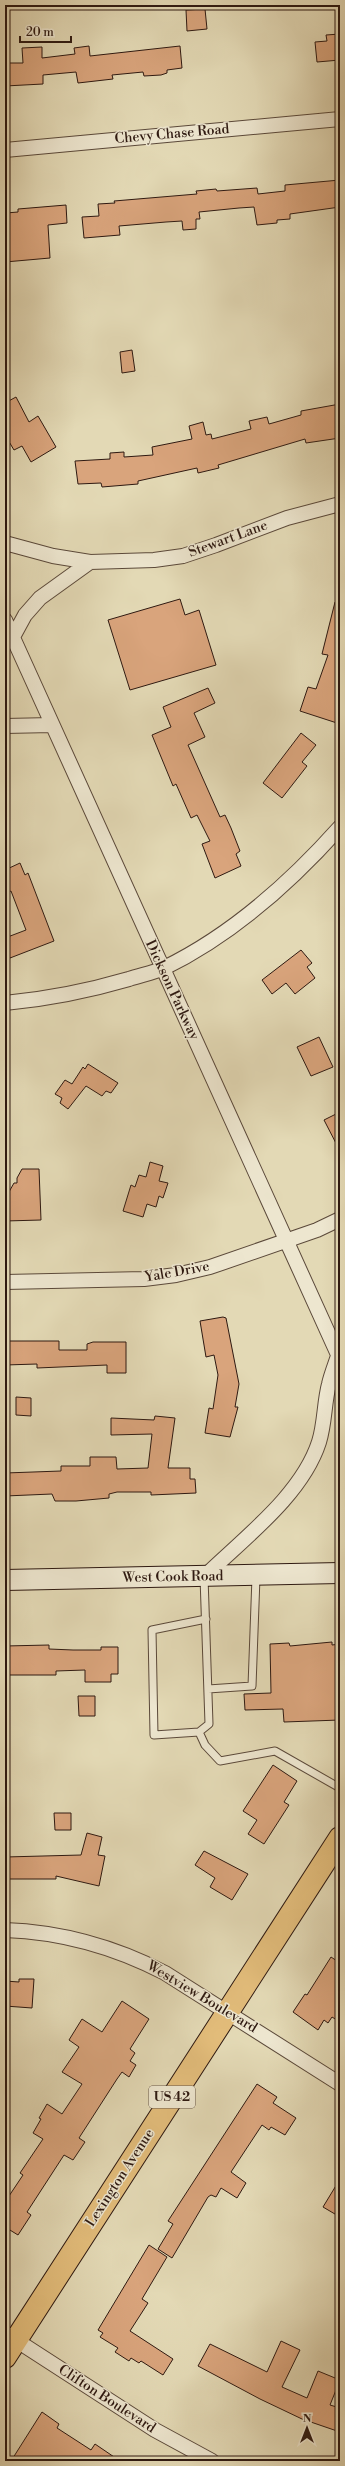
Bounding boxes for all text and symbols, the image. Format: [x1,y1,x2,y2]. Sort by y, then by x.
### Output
scale bar [20,18,71,44]
text: 20 m [26,25,54,40]
street label: Chevy Chase Road [114,120,230,148]
street label: Stewart Lane [186,516,270,562]
street label: Dickson Parkway [141,937,203,1043]
street label: Yale Drive [142,1257,211,1287]
street label: West Cook Road [121,1567,224,1587]
street label: Westview Boulevard [143,1956,261,2037]
road number: US 42 [149,2086,195,2108]
street label: Lexington Avenue [82,2125,158,2231]
street label: Clifton Boulevard [55,2361,159,2437]
north arrow [287,2408,327,2448]
text: N [303,2412,312,2426]

